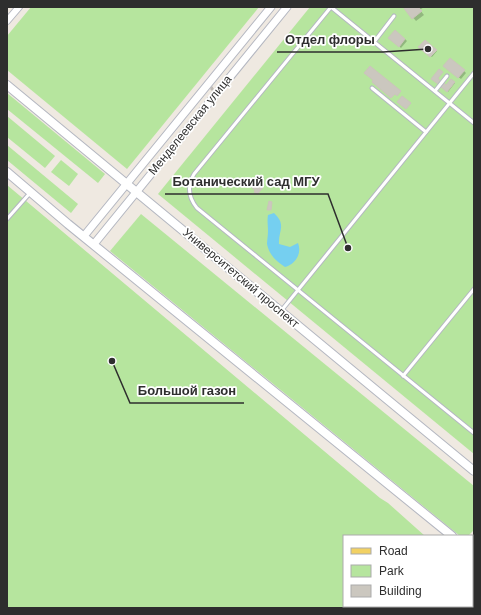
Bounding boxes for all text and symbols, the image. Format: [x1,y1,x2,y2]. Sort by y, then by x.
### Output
callout: Отдел флоры [277,27,383,52]
text: Отдел флоры [285,32,375,47]
street label: Менделеевская улица [145,72,235,178]
callout: Ботанический сад МГУ [165,169,328,194]
text: Ботанический сад МГУ [172,174,320,189]
street label: Университетский проспект [180,225,302,331]
callout: Большой газон [130,378,244,403]
text: Большой газон [138,383,236,398]
legend [343,535,473,607]
text: Road [379,544,408,558]
text: Park [379,564,405,578]
text: Building [379,584,422,598]

